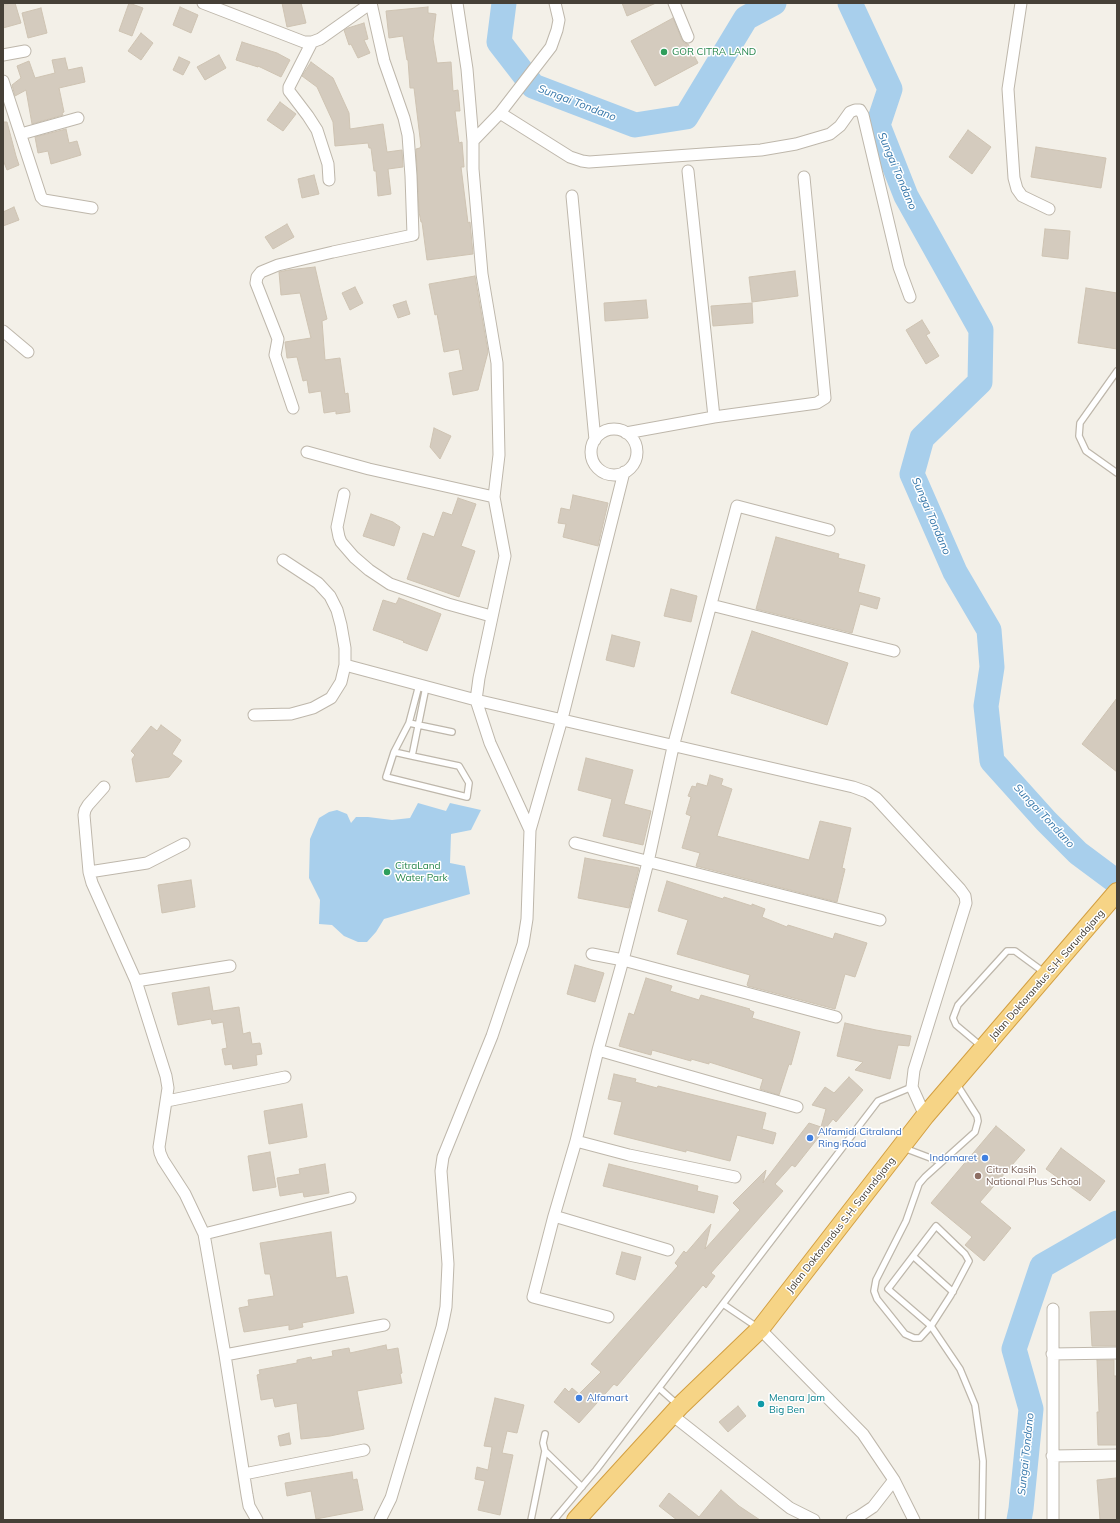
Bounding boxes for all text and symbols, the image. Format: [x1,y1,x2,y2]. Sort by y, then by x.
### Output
place label: GOR CITRA LAND [672,46,756,58]
marker: GOR CITRA LAND [659,47,669,57]
water label: Sungai Tondano [536,82,618,124]
water label: Sungai Tondano [875,130,919,212]
water label: Sungai Tondano [909,475,953,557]
water label: Sungai Tondano [1011,781,1077,851]
place label: CitraLand Water Park [395,860,448,884]
marker: CitraLand Water Park [382,867,392,877]
street label: Jalan Doktorandus S.H. Sarundajang [987,907,1107,1043]
place label: Alfamidi Citraland Ring Road [818,1126,902,1150]
marker: Alfamidi Citraland Ring Road [805,1133,815,1143]
place label: Indomaret [930,1152,977,1164]
marker: Indomaret [980,1153,990,1163]
street label: Jalan Doktorandus S.H. Sarundajang [784,1155,898,1295]
place label: Citra Kasih National Plus School [986,1164,1081,1188]
marker: Citra Kasih National Plus School [973,1171,983,1181]
place label: Alfamart [587,1392,628,1404]
place label: Menara Jam Big Ben [769,1392,825,1416]
marker: Alfamart [574,1393,584,1403]
marker: Menara Jam Big Ben [756,1399,766,1409]
water label: Sungai Tondano [1015,1412,1037,1496]

